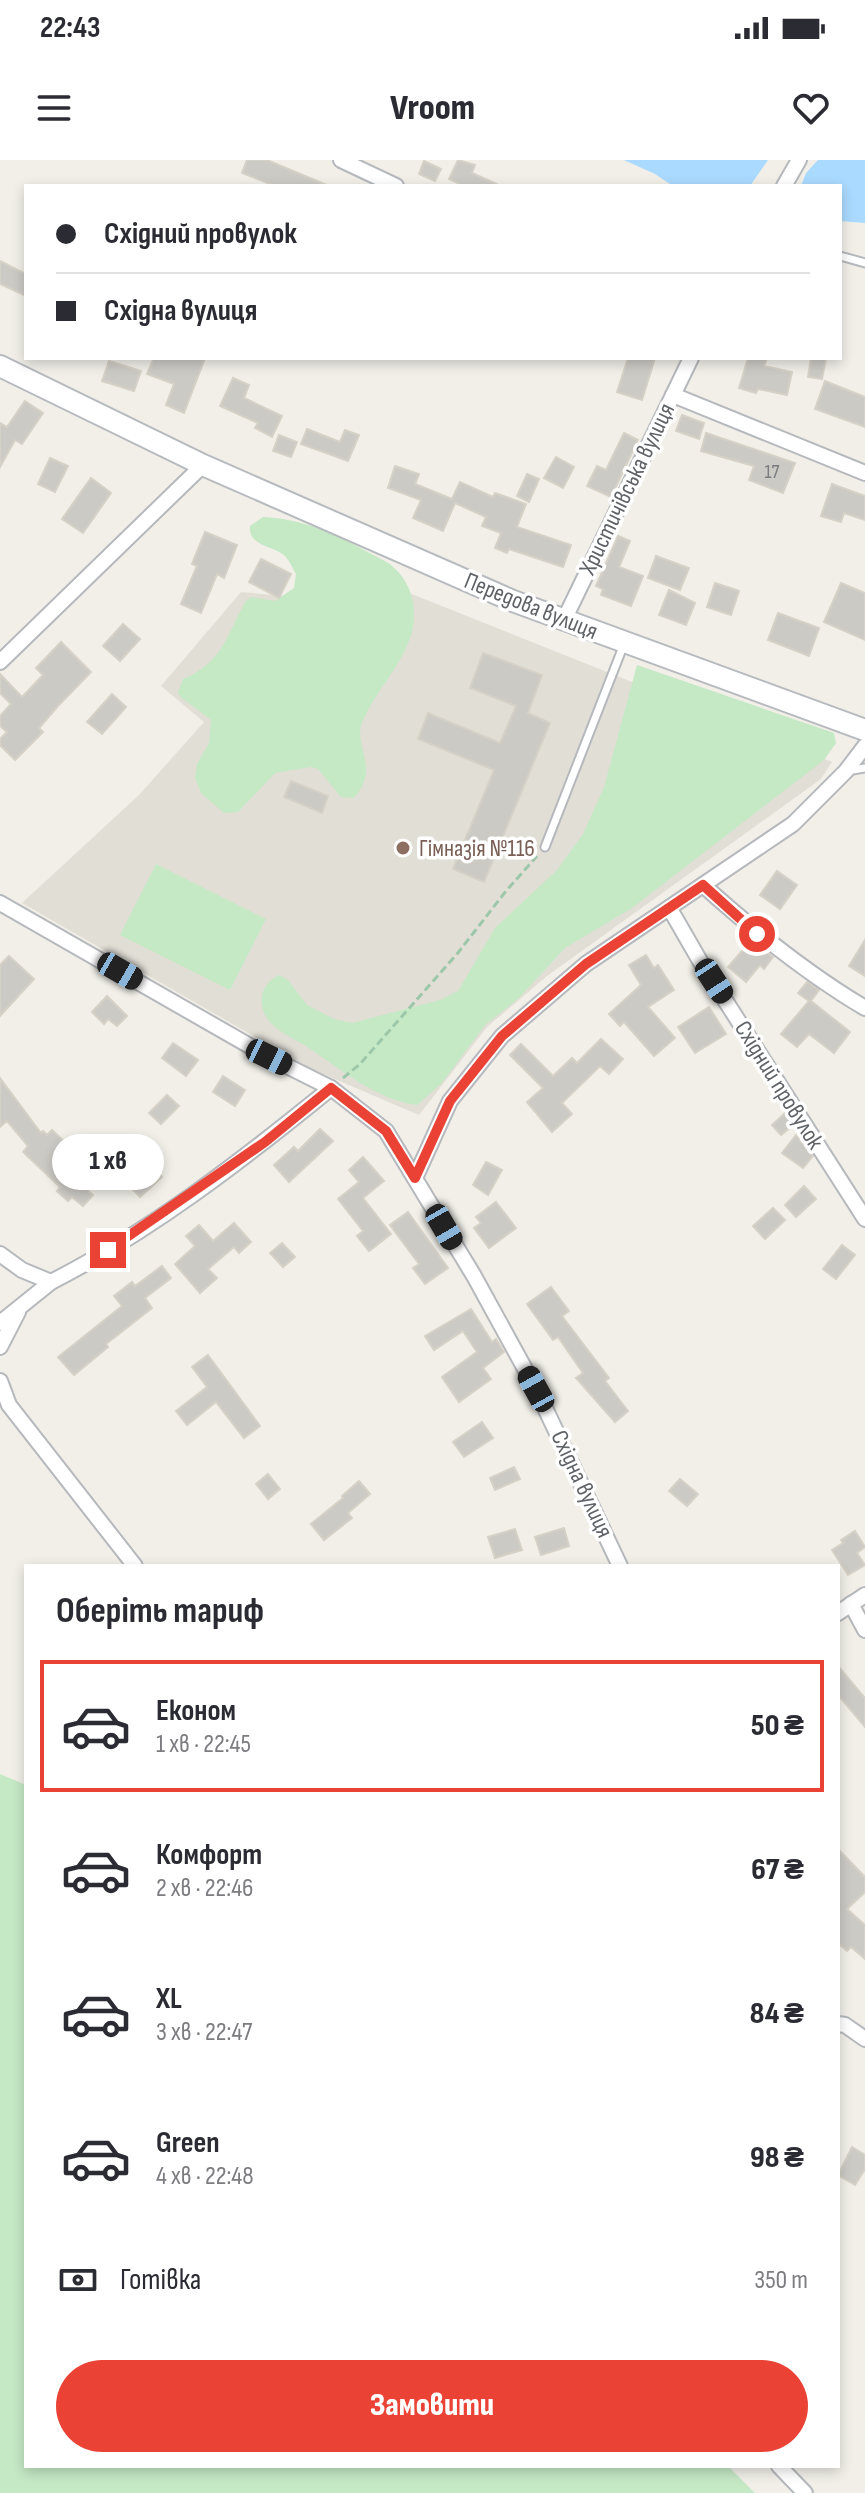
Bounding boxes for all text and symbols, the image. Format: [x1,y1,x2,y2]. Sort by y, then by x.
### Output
text: 22:43 [40,10,100,46]
icon: menu [32,86,76,130]
icon: heart [789,86,833,130]
text: Vroom [390,87,475,130]
text: Східний провулок [104,216,297,252]
text: Східна вулиця [104,293,257,329]
street label: Христичівська вулиця [572,399,681,580]
house number: 17 [765,460,779,484]
street label: Передова вулиця [460,566,602,646]
place label: Гімназія №116 [419,834,535,863]
marker: Гімназія №116 [394,839,412,857]
route start [739,916,775,952]
car [93,949,147,993]
car [691,954,737,1008]
street label: Східний провулок [728,1016,830,1155]
car [242,1036,296,1078]
callout: 1 хв [52,1134,164,1190]
text: 1 хв [89,1146,127,1177]
car [422,1200,466,1254]
route end [90,1232,126,1268]
car [514,1362,558,1416]
street label: Східна вулиця [545,1426,619,1542]
text: Оберіть тариф [56,1590,264,1633]
icon: car [60,1690,132,1762]
text: Економ [156,1693,236,1729]
text: 50 ₴ [751,1708,804,1744]
text: 1 хв · 22:45 [156,1729,251,1760]
icon: car [60,1834,132,1906]
text: Комфорт [156,1837,262,1873]
text: 67 ₴ [751,1852,804,1888]
text: 2 хв · 22:46 [156,1873,253,1904]
icon: car [60,1978,132,2050]
text: XL [156,1981,182,2017]
text: 84 ₴ [750,1996,804,2032]
text: 3 хв · 22:47 [156,2017,253,2048]
icon: car [60,2122,132,2194]
text: Green [156,2125,220,2161]
text: 98 ₴ [750,2140,804,2176]
text: 4 хв · 22:48 [156,2161,254,2192]
icon: cash [56,2258,100,2302]
text: Готівка [120,2262,201,2298]
text: 350 m [754,2265,808,2296]
button: Замовити [56,2360,808,2452]

